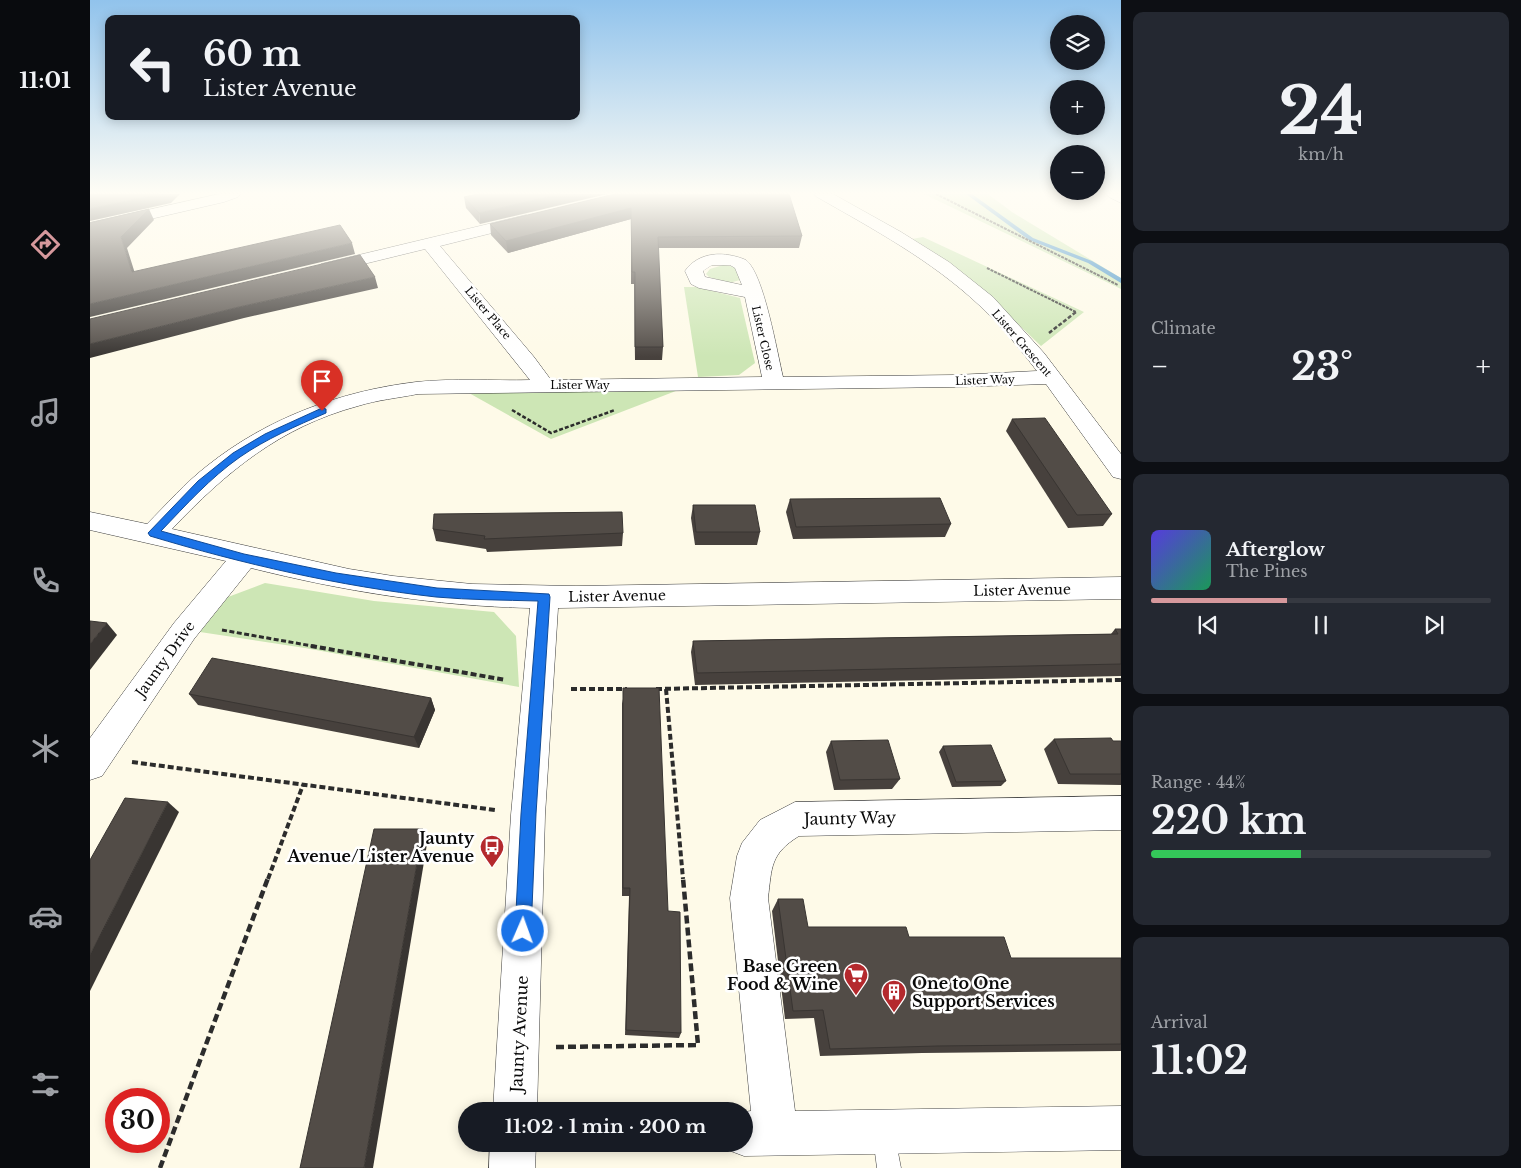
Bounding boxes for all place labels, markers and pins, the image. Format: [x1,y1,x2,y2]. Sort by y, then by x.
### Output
pin [301,360,343,411]
place label: Jaunty Avenue/Lister Avenue [287,828,475,866]
bus stop icon: Jaunty Avenue/Lister Avenue [479,834,505,868]
place label: Base Green Food & Wine [727,956,838,994]
supermarket icon: Base Green Food & Wine [843,962,869,996]
place label: One to One Support Services [912,973,1055,1011]
building icon: One to One Support Services [881,979,907,1013]

